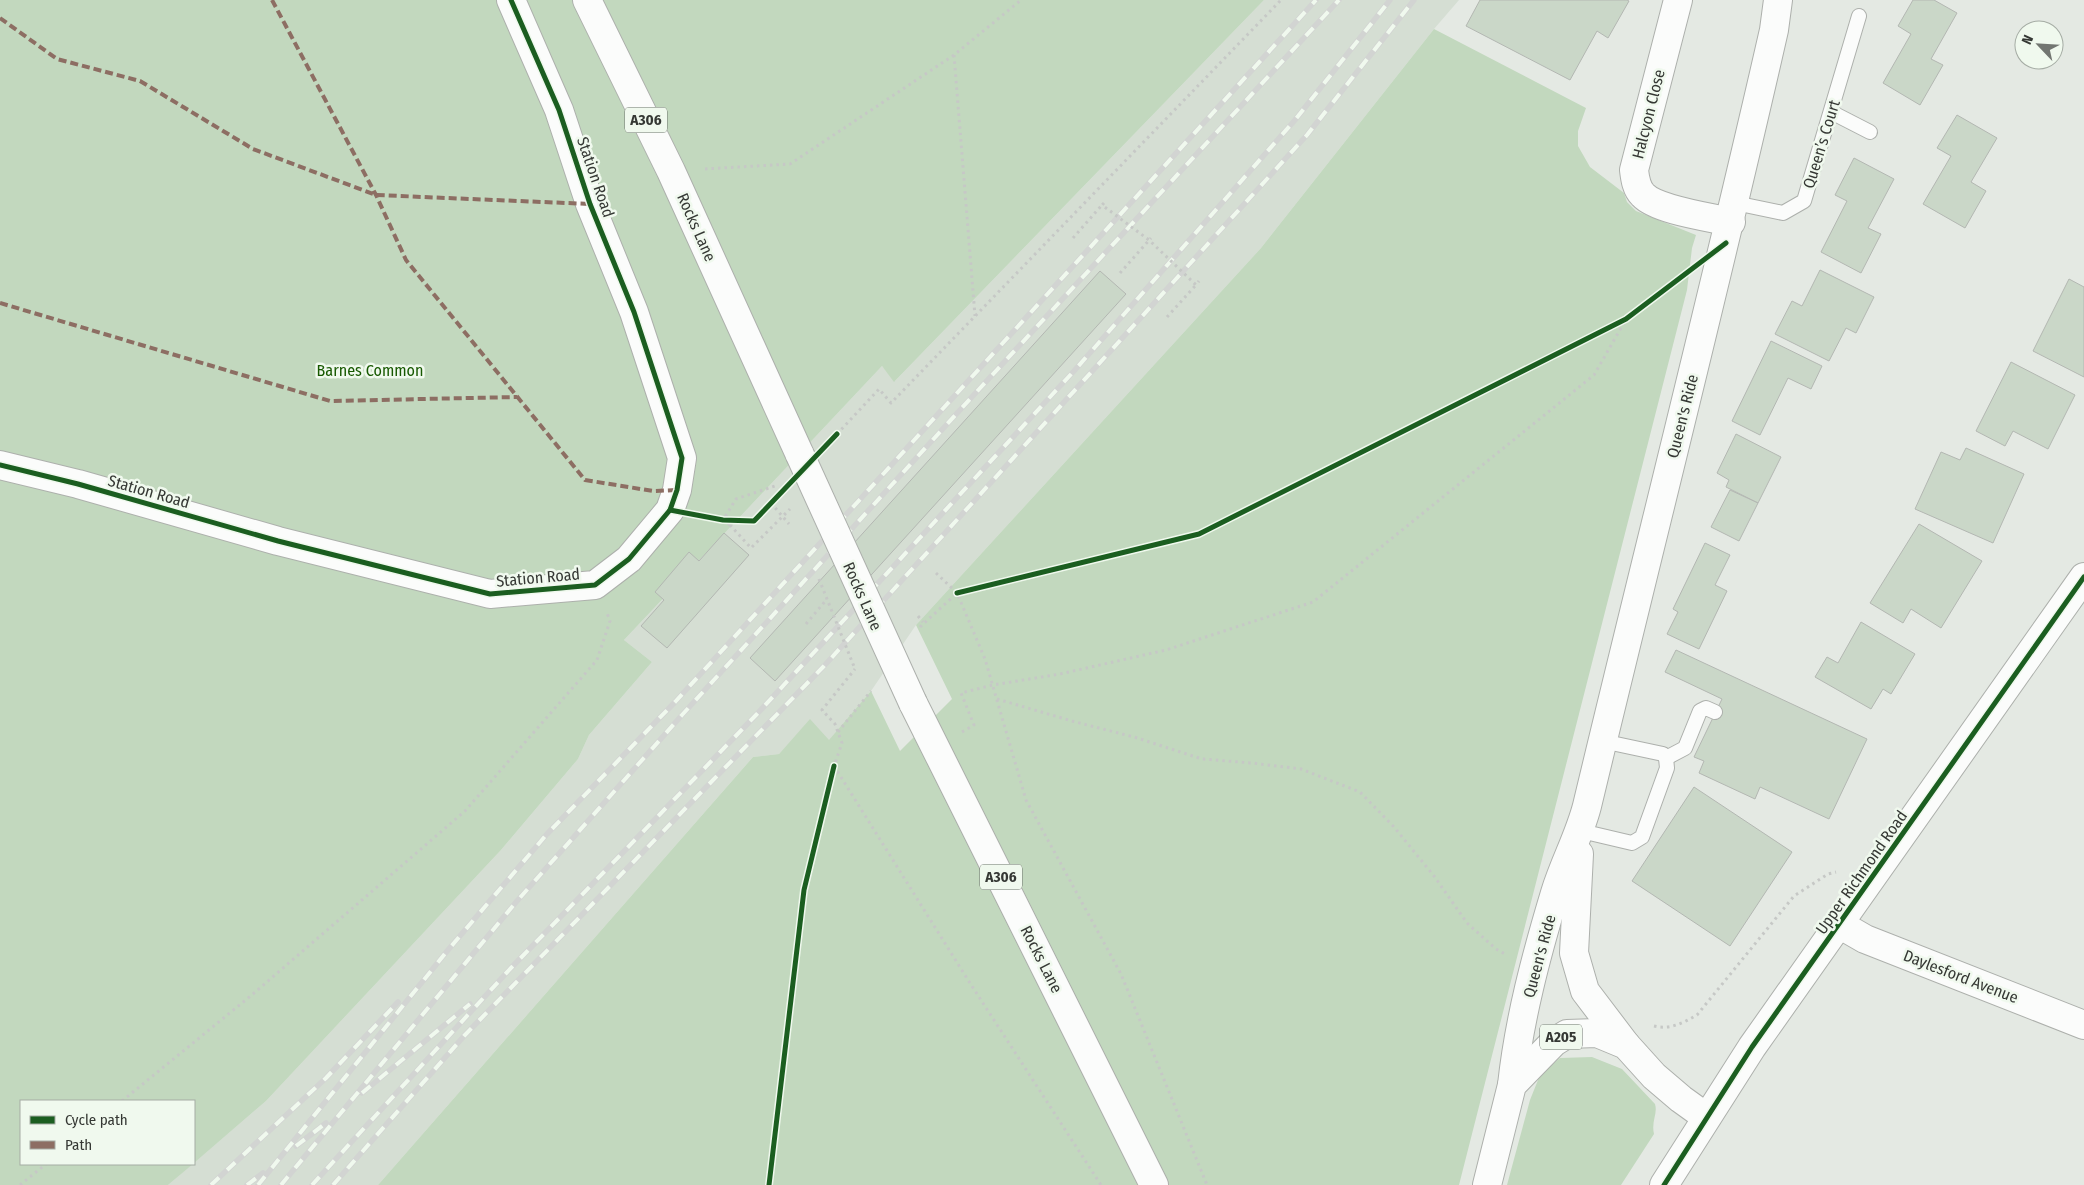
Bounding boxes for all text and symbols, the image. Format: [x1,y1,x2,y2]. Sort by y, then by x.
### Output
north arrow [2014,20,2064,70]
text: N [2018,32,2037,47]
street label: Halcyon Close [1628,67,1669,161]
street label: Queen’s Court [1799,97,1844,191]
road number: A306 [625,108,667,132]
street label: Station Road [573,134,618,220]
street label: Rocks Lane [673,190,720,264]
park label: Barnes Common [317,361,423,380]
street label: Queen's Ride [1663,372,1702,460]
street label: Station Road [106,471,192,512]
street label: Rocks Lane [839,559,886,633]
street label: Station Road [495,564,581,591]
street label: Upper Richmond Road [1812,807,1911,938]
road number: A306 [980,864,1022,890]
street label: Queen's Ride [1519,912,1560,1000]
street label: Rocks Lane [1017,922,1067,996]
street label: Daylesford Avenue [1901,946,2021,1007]
road number: A205 [1540,1024,1582,1050]
legend [20,1100,195,1165]
text: Cycle path [65,1111,128,1129]
text: Path [65,1136,92,1154]

